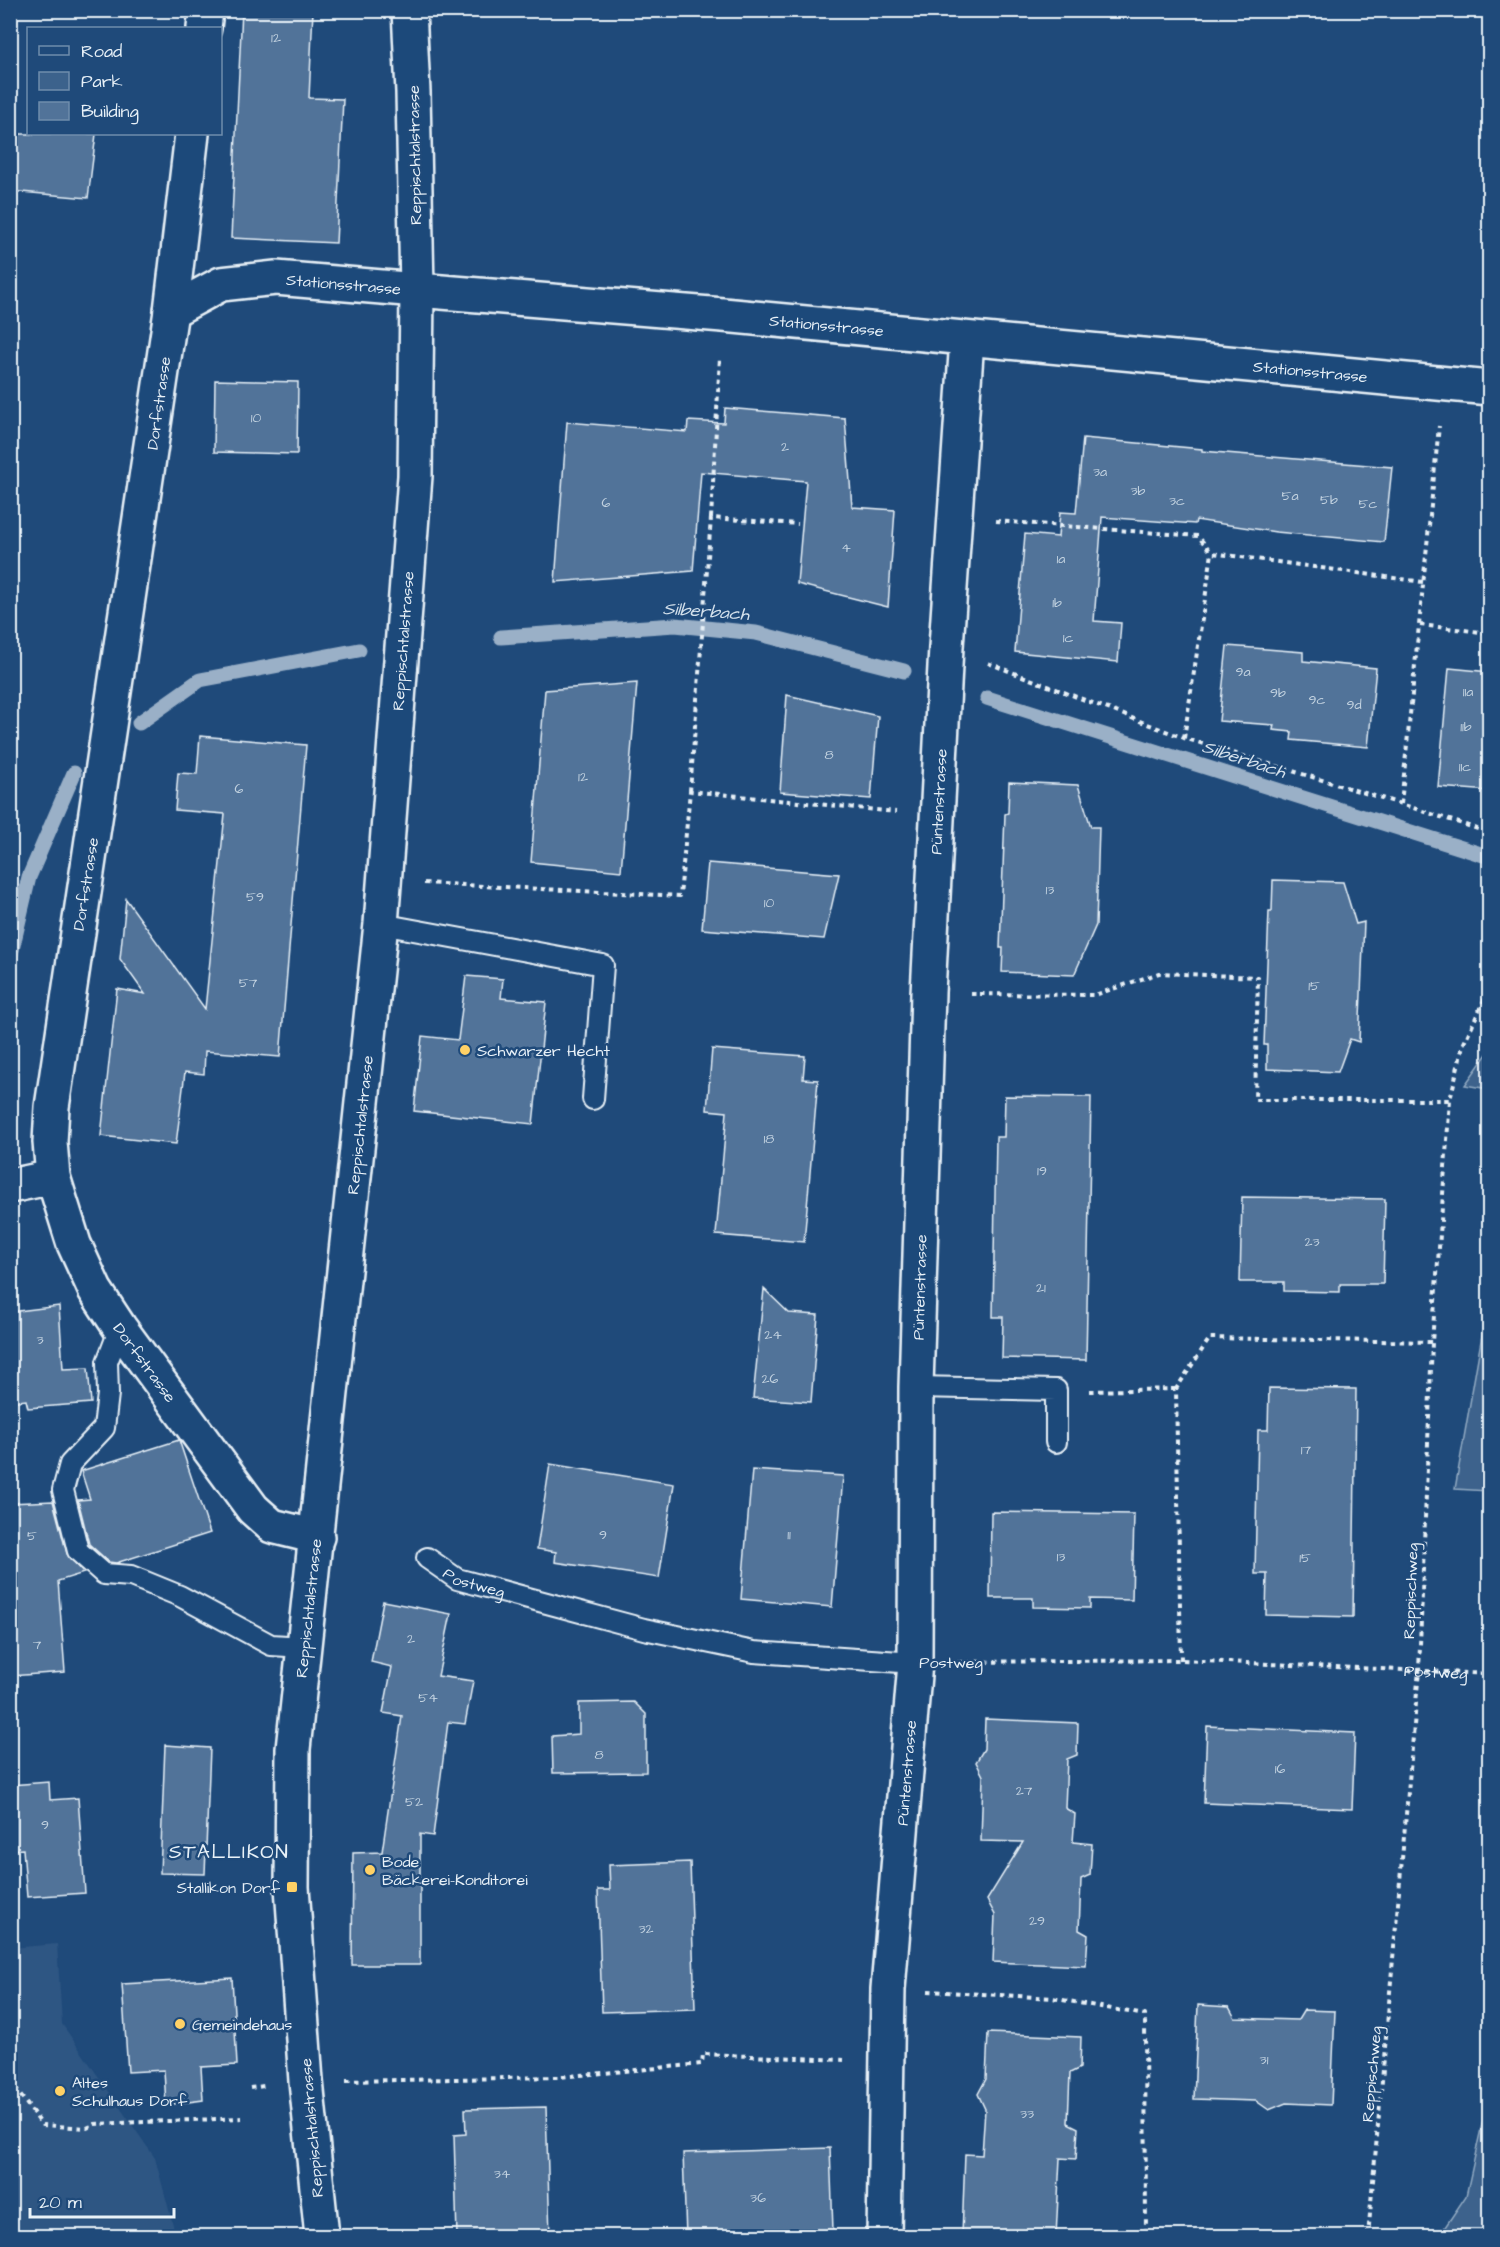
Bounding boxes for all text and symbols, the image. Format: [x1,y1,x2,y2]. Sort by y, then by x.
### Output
legend [27,27,222,135]
house number: 12 [271,28,281,48]
text: Road [81,39,122,64]
text: Park [81,69,123,94]
street label: Reppischtalstrasse [403,85,427,225]
text: Building [81,99,139,125]
street label: Stationsstrasse [285,269,402,301]
street label: Stationsstrasse [768,309,885,342]
street label: Dorfstrasse [142,355,176,451]
street label: Stationsstrasse [1252,355,1369,388]
house number: 10 [251,408,261,428]
house number: 2 [781,437,789,457]
house number: 3a [1093,462,1107,482]
house number: 3b [1131,481,1146,501]
house number: 5a [1281,486,1299,506]
house number: 5b [1320,490,1338,510]
house number: 3c [1169,491,1185,511]
house number: 6 [602,493,611,513]
house number: 5c [1359,494,1378,514]
house number: 4 [841,538,851,558]
house number: 1a [1057,549,1065,569]
street label: Reppischtalstrasse [387,570,420,711]
house number: 1b [1052,593,1062,613]
water label: Silberbach [662,596,751,627]
house number: 1c [1063,628,1073,648]
house number: 9a [1235,662,1251,682]
house number: 11a [1463,682,1473,702]
house number: 9b [1270,683,1286,703]
house number: 9c [1309,690,1326,710]
house number: 9d [1346,695,1362,715]
house number: 11b [1460,717,1472,737]
water label: Silberbach [1199,734,1290,785]
house number: 8 [824,745,834,765]
street label: Püntenstrasse [925,748,953,855]
house number: 11c [1459,757,1471,777]
house number: 12 [578,767,588,787]
house number: 6 [235,779,244,799]
street label: Dorfstrasse [68,836,104,932]
house number: 13 [1046,880,1054,900]
house number: 59 [246,887,264,907]
house number: 10 [764,893,774,913]
house number: 57 [239,973,258,993]
house number: 15 [1308,976,1320,996]
place label: Schwarzer Hecht [477,1040,610,1062]
marker: Schwarzer Hecht [458,1043,472,1057]
street label: Reppischtalstrasse [342,1054,379,1196]
house number: 18 [764,1129,774,1149]
house number: 19 [1037,1161,1047,1181]
house number: 23 [1304,1232,1320,1252]
street label: Püntenstrasse [907,1234,933,1340]
house number: 21 [1036,1278,1046,1298]
street label: Dorfstrasse [108,1318,181,1407]
house number: 24 [764,1325,782,1345]
house number: 3 [36,1330,44,1350]
house number: 26 [762,1369,779,1389]
house number: 17 [1301,1440,1312,1460]
house number: 9 [599,1525,607,1545]
house number: 11 [787,1525,791,1545]
house number: 5 [27,1526,37,1546]
street label: Reppischtalstrasse [291,1537,327,1679]
street label: Reppischweg [1398,1543,1425,1640]
house number: 13 [1057,1547,1065,1567]
house number: 15 [1299,1548,1311,1568]
street label: Postweg [438,1563,507,1604]
house number: 2 [407,1629,415,1649]
house number: 7 [33,1635,42,1655]
street label: Postweg [919,1652,983,1675]
street label: Postweg [1403,1660,1468,1686]
house number: 54 [418,1688,438,1708]
street label: Püntenstrasse [892,1719,922,1826]
house number: 8 [594,1745,604,1765]
house number: 16 [1275,1759,1286,1779]
house number: 27 [1016,1781,1033,1801]
house number: 52 [405,1792,423,1812]
house number: 9 [41,1815,49,1835]
district label: STALLIKON [169,1838,289,1866]
place label: Bode Bäckerei-Konditorei [382,1851,528,1891]
marker: Bode Bäckerei-Konditorei [363,1863,377,1877]
place label: Stallikon Dorf [177,1877,281,1899]
marker: Stallikon Dorf [285,1880,299,1894]
house number: 29 [1029,1911,1045,1931]
house number: 32 [638,1919,654,1939]
place label: Gemeindehaus [192,2014,292,2036]
marker: Gemeindehaus [173,2017,187,2031]
street label: Reppischweg [1357,2025,1388,2123]
house number: 31 [1260,2050,1269,2070]
street label: Reppischtalstrasse [295,2057,329,2198]
place label: Altes Schulhaus Dorf [72,2072,188,2112]
marker: Altes Schulhaus Dorf [53,2084,67,2098]
house number: 33 [1020,2104,1034,2124]
house number: 34 [494,2164,511,2184]
scale bar [30,2181,174,2219]
house number: 36 [750,2188,766,2208]
text: 20 m [39,2190,82,2215]

